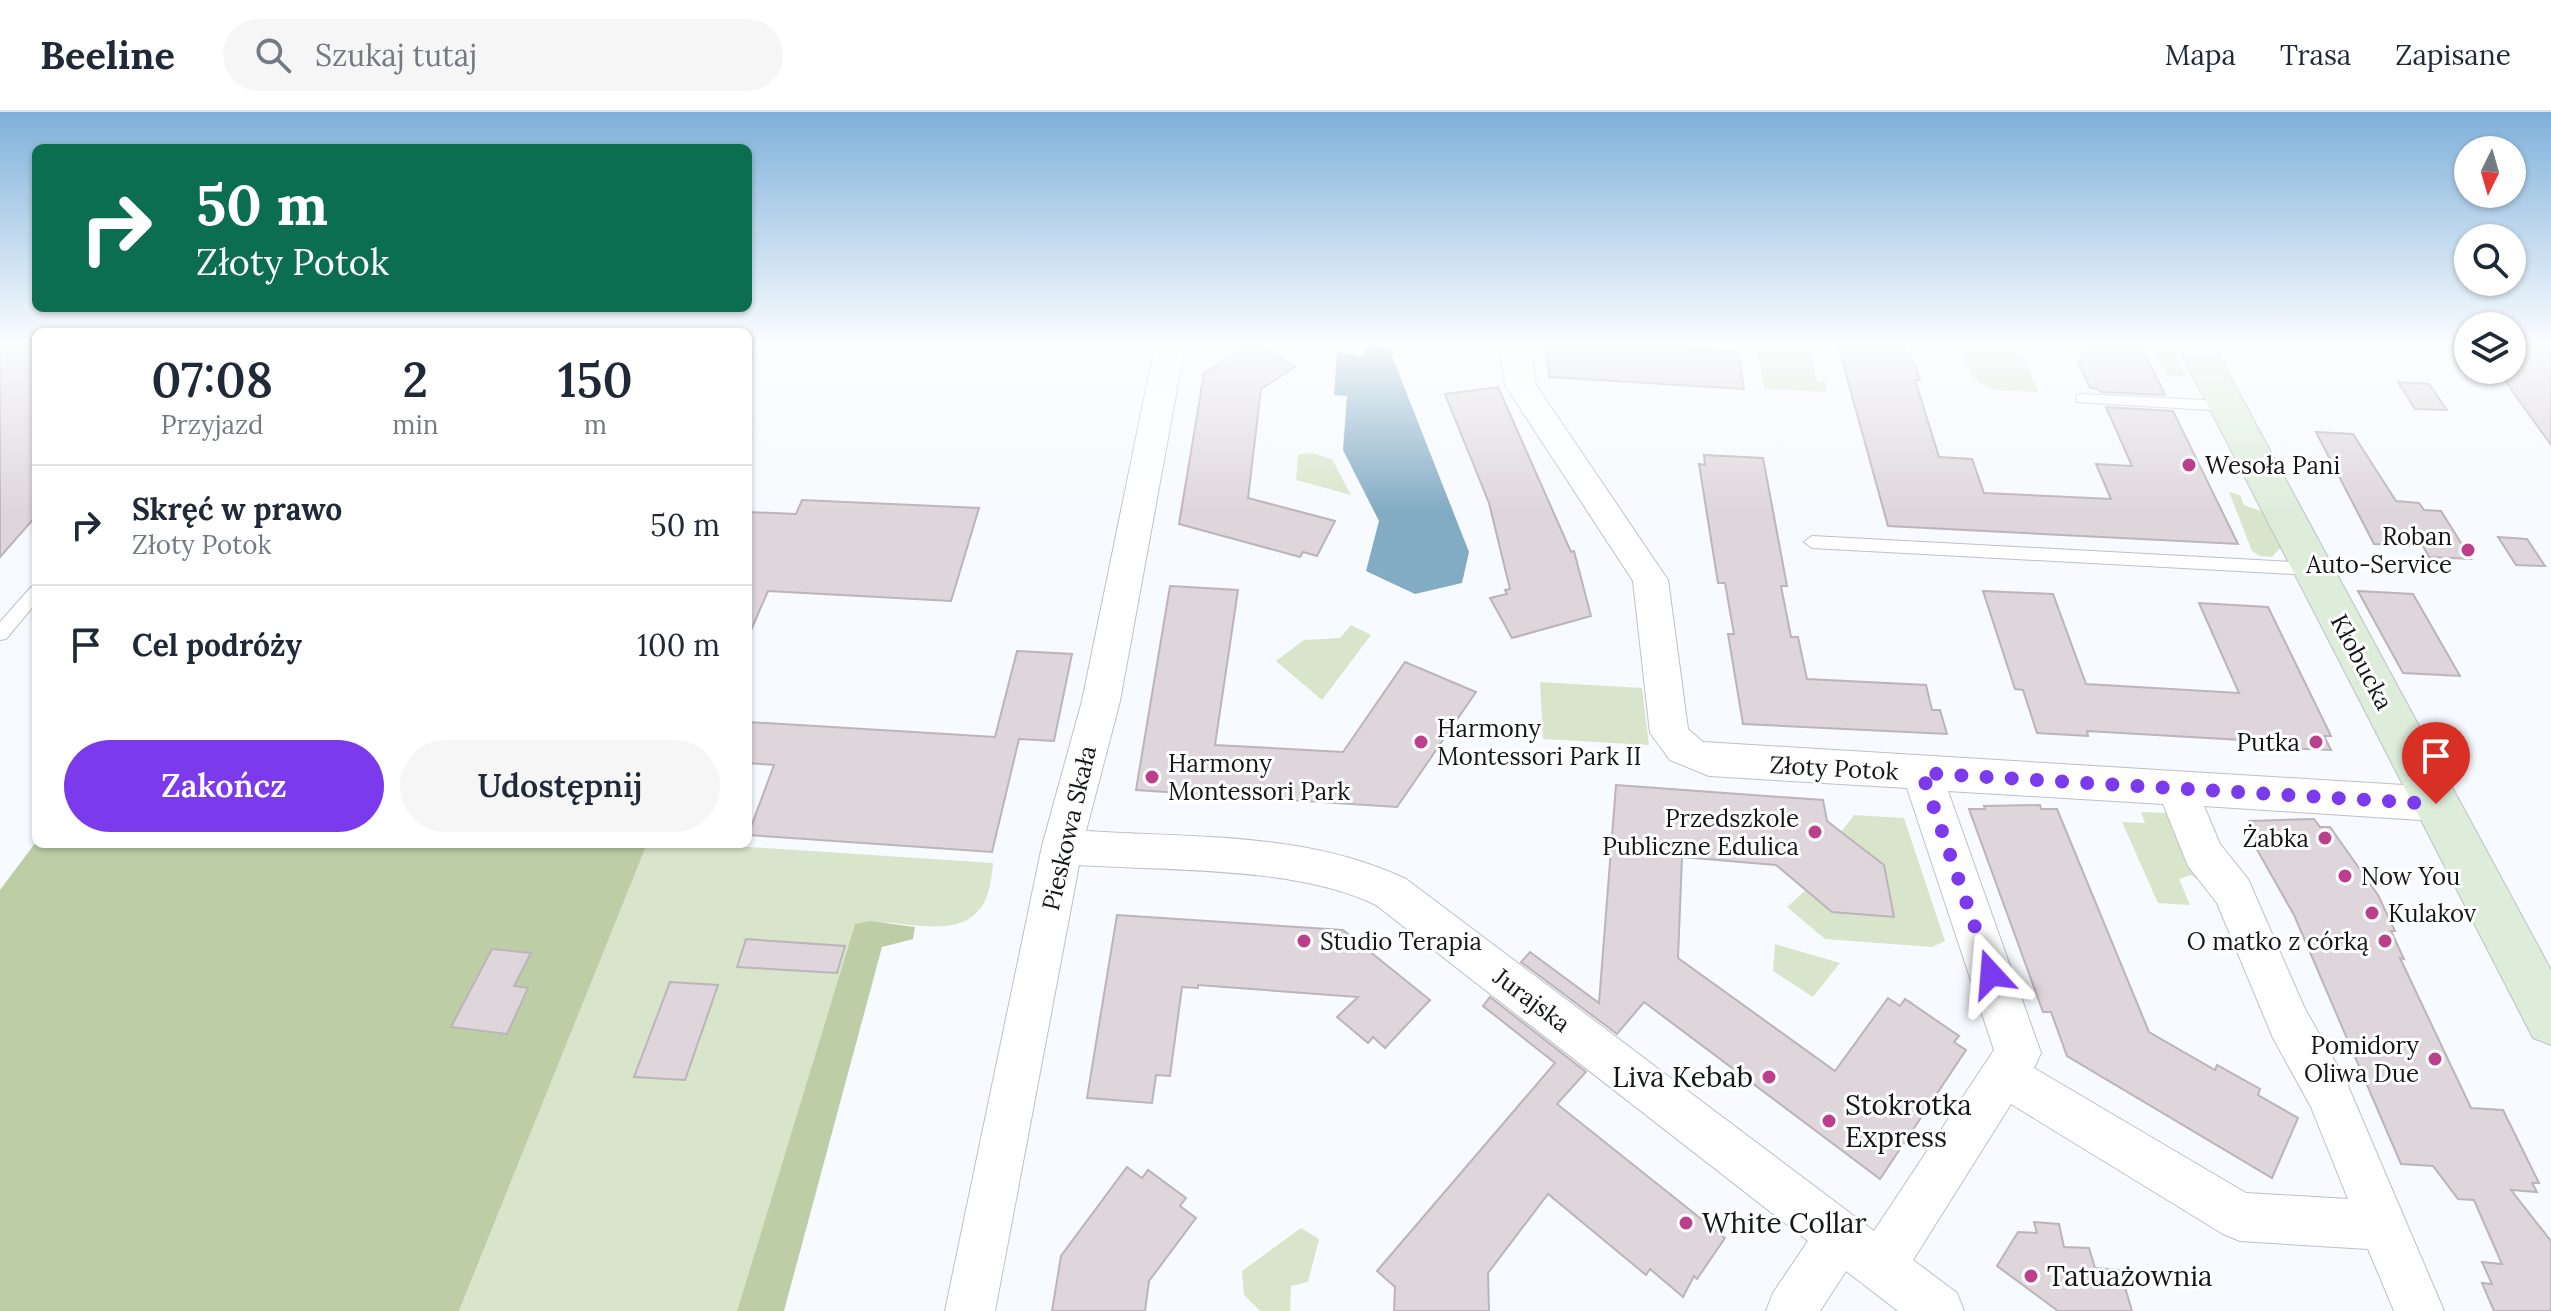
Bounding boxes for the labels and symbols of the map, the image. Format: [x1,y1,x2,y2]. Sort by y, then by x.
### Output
north arrow [2454,136,2526,208]
place label: Wesoła Pani [2205,450,2340,481]
marker: Wesoła Pani [2180,456,2198,474]
place label: Roban Auto-Service [2305,521,2452,580]
marker: Roban Auto-Service [2459,541,2477,559]
street label: Kłobucka [2324,609,2400,715]
place label: Harmony Montessori Park II [1437,713,1642,772]
pin [2402,722,2470,804]
place label: Putka [2237,727,2300,758]
marker: Harmony Montessori Park II [1412,733,1430,751]
marker: Putka [2307,733,2325,751]
street label: Pieskowa Skała [1035,743,1103,913]
place label: Harmony Montessori Park [1168,748,1350,807]
street label: Złoty Potok [1769,749,1899,787]
marker: Harmony Montessori Park [1143,768,1161,786]
place label: Przedszkole Publiczne Edulica [1602,803,1799,862]
marker: Przedszkole Publiczne Edulica [1806,823,1824,841]
place label: Żabka [2243,823,2309,854]
marker: Żabka [2316,829,2334,847]
place label: Now You [2361,861,2460,892]
marker: Now You [2336,867,2354,885]
place label: Kulakov [2388,898,2477,929]
marker: Kulakov [2363,904,2381,922]
place label: Studio Terapia [1320,926,1482,957]
place label: O matko z córką [2187,926,2369,957]
marker: Studio Terapia [1295,932,1313,950]
position arrow [1949,932,2033,1016]
marker: O matko z córką [2376,932,2394,950]
street label: Jurajska [1487,960,1577,1039]
place label: Pomidory Oliwa Due [2304,1030,2419,1089]
marker: Pomidory Oliwa Due [2426,1050,2444,1068]
place label: Liva Kebab [1612,1059,1753,1095]
marker: Liva Kebab [1760,1068,1778,1086]
place label: Stokrotka Express [1845,1087,1972,1155]
marker: Stokrotka Express [1820,1112,1838,1130]
place label: White Collar [1702,1205,1867,1241]
marker: White Collar [1677,1214,1695,1232]
place label: Tatuażownia [2047,1258,2212,1294]
marker: Tatuażownia [2022,1267,2040,1285]

